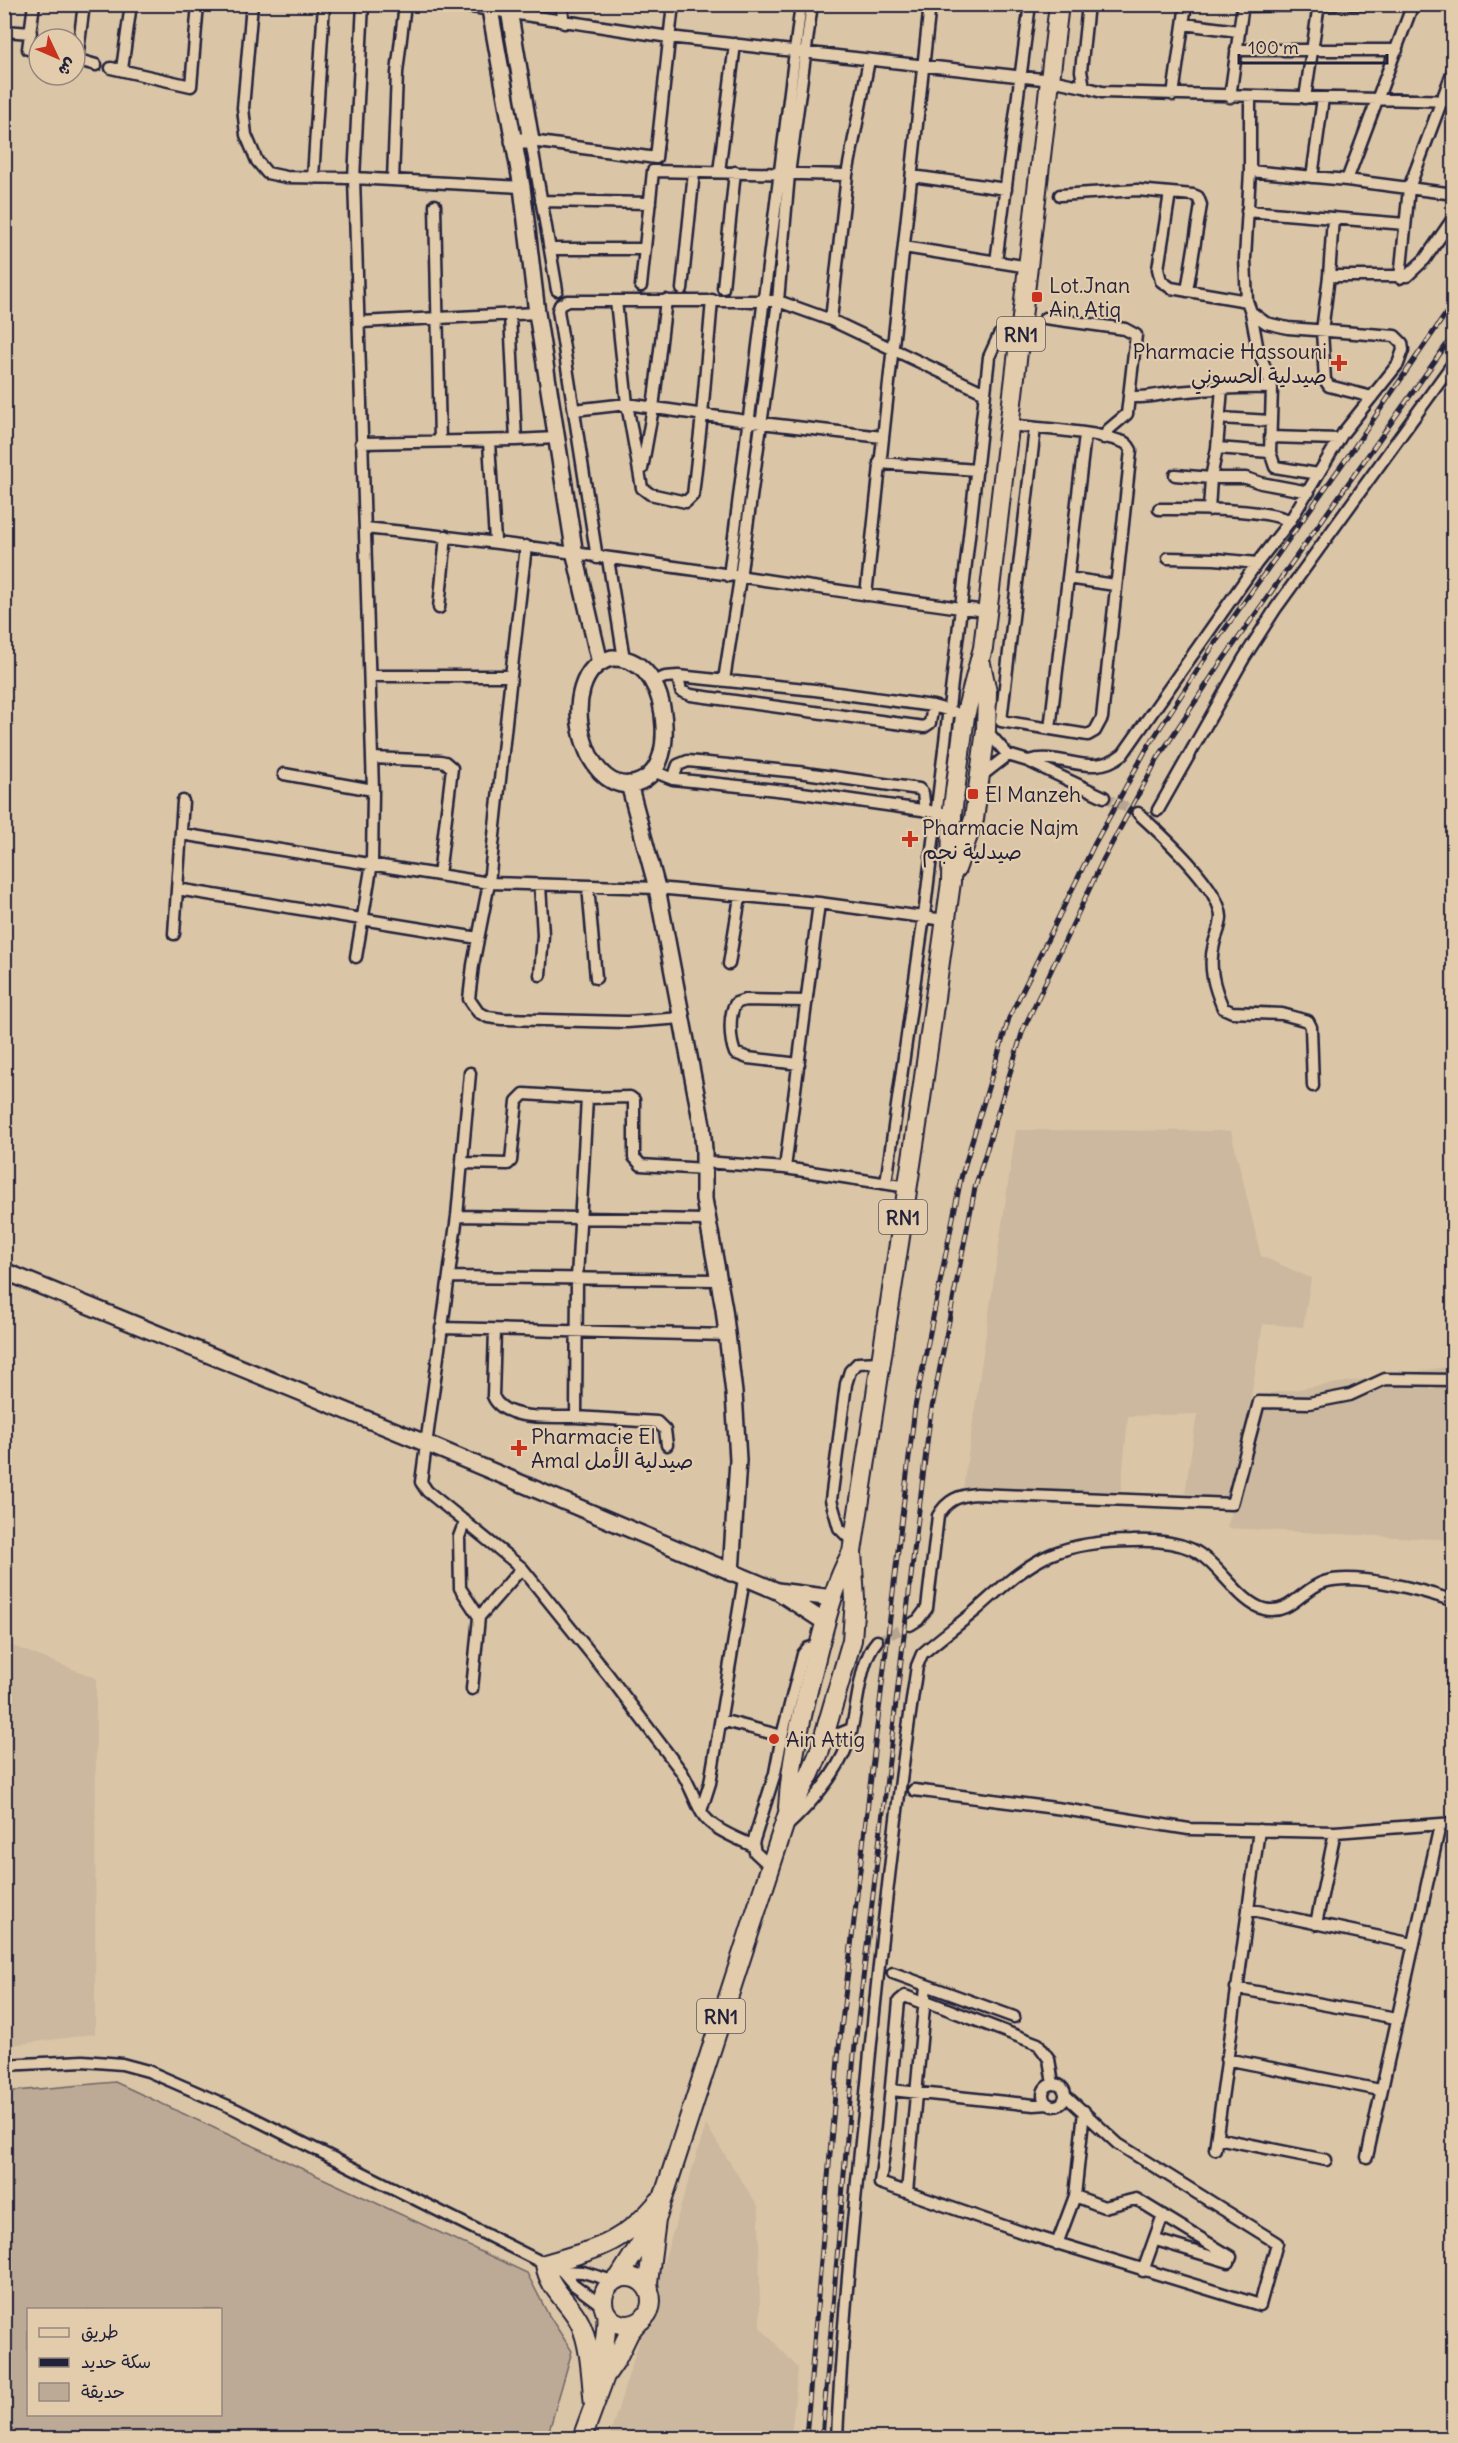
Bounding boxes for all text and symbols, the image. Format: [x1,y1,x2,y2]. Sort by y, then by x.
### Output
north arrow [27,27,87,87]
scale bar [1239,27,1388,65]
text: 100 m [1248,36,1299,59]
text: ش [54,54,81,81]
place label: Lot.Jnan Ain Atiq [1049,272,1130,323]
marker: Lot.Jnan Ain Atiq [1030,290,1044,304]
road number: RN1 [997,317,1045,351]
place label: Pharmacie Hassouni صيدلية الحسوني [1133,338,1327,395]
marker: Pharmacie Hassouni صيدلية الحسوني [1332,356,1346,370]
place label: El Manzeh [985,781,1081,808]
marker: El Manzeh [966,787,980,801]
place label: Pharmacie Najm صيدلية نجم [922,814,1079,868]
marker: Pharmacie Najm صيدلية نجم [903,832,917,846]
road number: RN1 [879,1200,927,1234]
place label: Pharmacie El Amal صيدلية الأمل [531,1423,693,1474]
marker: Pharmacie El Amal صيدلية الأمل [512,1441,526,1455]
place label: Ain Attig [786,1726,865,1753]
marker: Ain Attig [767,1732,781,1746]
road number: RN1 [697,1999,745,2033]
legend [27,2308,222,2416]
text: طريق [81,2320,119,2343]
text: سكة حديد [81,2350,151,2373]
text: حديقة [81,2380,125,2403]

